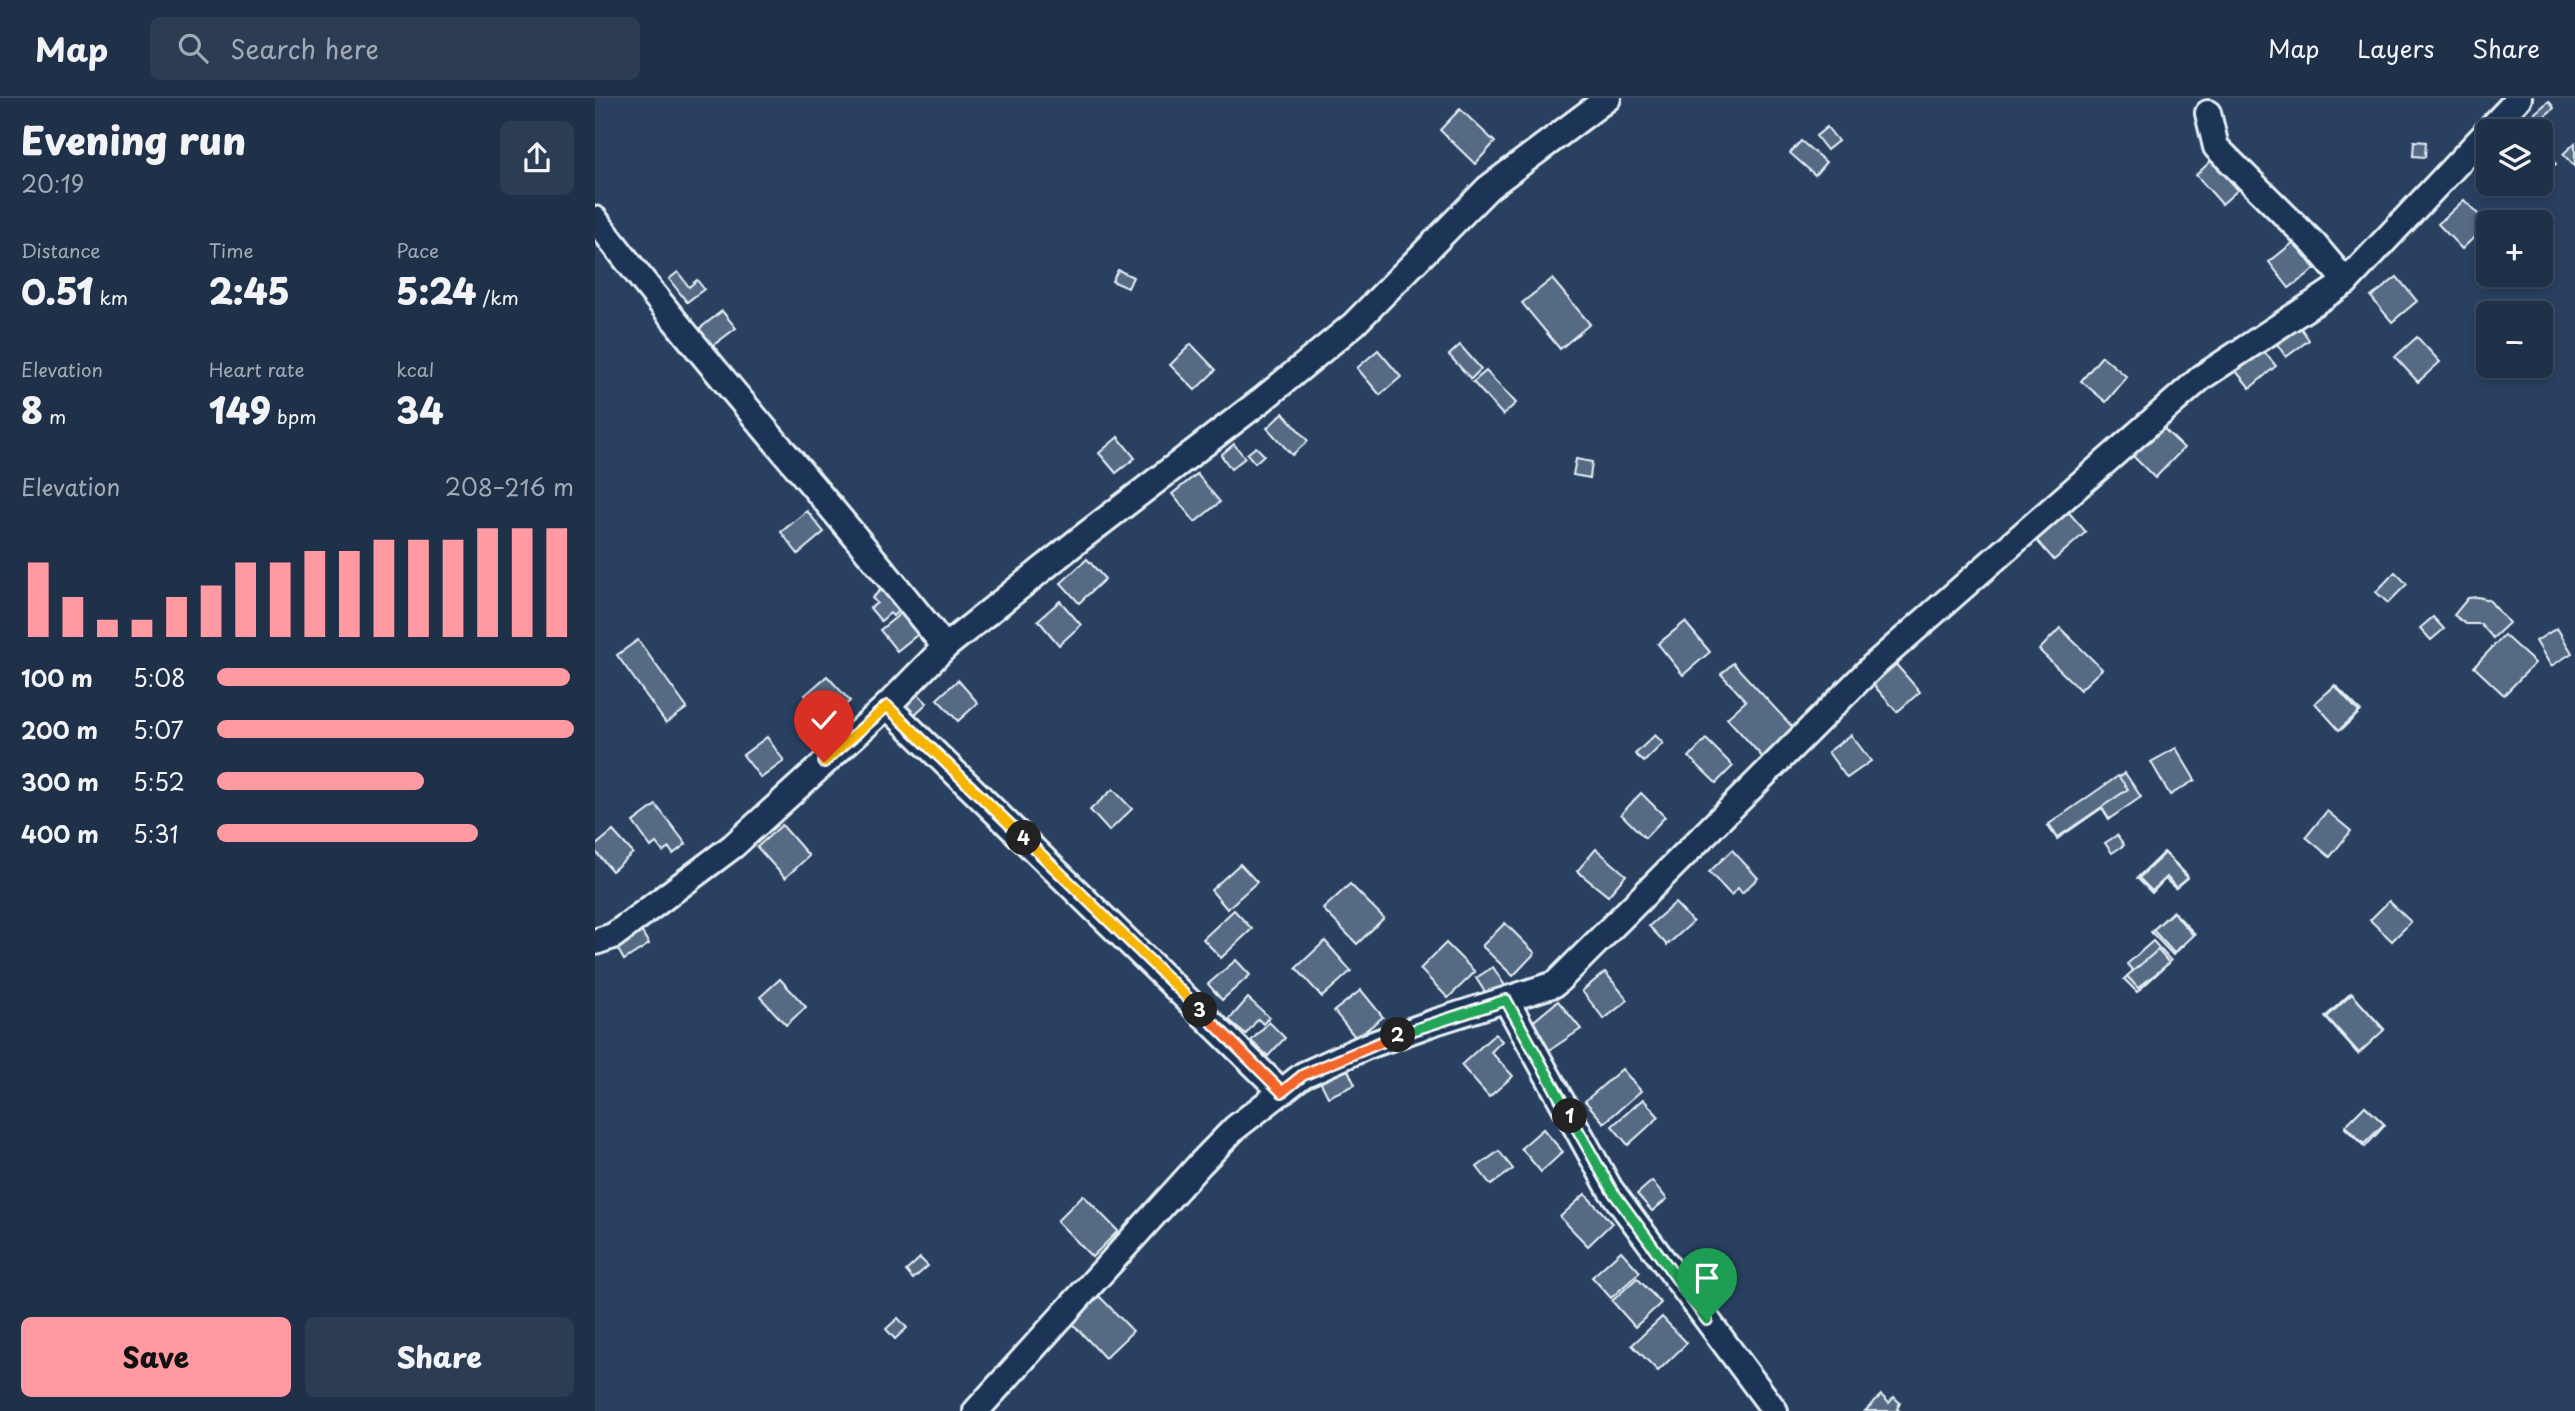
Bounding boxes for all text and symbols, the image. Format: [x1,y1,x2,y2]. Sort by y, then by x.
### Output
search box [150,17,640,80]
text: Map [35,23,108,73]
icon: search [174,29,212,67]
text: Search here [230,29,379,68]
text: Map [2268,30,2319,66]
text: Layers [2357,30,2434,66]
text: Share [2472,30,2540,66]
text: Evening run [21,111,246,168]
map controls [2476,119,2553,378]
button: layers [2476,119,2553,196]
button: share [500,121,574,195]
text: 20:19 [21,166,84,201]
button: + [2476,210,2553,287]
text: Distance [21,236,101,264]
text: Time [209,236,254,264]
text: Pace [396,236,439,264]
text: 0.51 [21,264,93,317]
text: 2:45 [209,264,290,317]
text: 5:24 [396,264,476,317]
text: km [93,283,128,311]
text: /km [476,283,519,311]
button: − [2476,301,2553,378]
text: Elevation [21,355,103,383]
text: Heart rate [209,355,305,383]
text: kcal [396,355,434,383]
text: 8 [21,383,43,436]
text: 149 [209,383,271,436]
text: 34 [396,383,443,436]
text: m [43,402,66,430]
text: bpm [271,402,317,430]
text: Elevation [21,469,120,504]
text: 208–216 m [445,469,574,504]
text: 100 m [21,660,93,695]
text: 5:08 [133,660,186,695]
pin [794,690,854,762]
icon: check [805,701,843,739]
text: 200 m [21,712,98,747]
text: 5:07 [133,712,184,747]
text: 300 m [21,764,99,799]
text: 5:52 [133,764,185,799]
text: 400 m [21,816,99,851]
text: 5:31 [133,816,178,851]
pin: 4 [1007,820,1041,856]
text: 4 [1017,823,1030,851]
pin: 3 [1183,992,1217,1028]
text: 3 [1193,995,1206,1023]
pin: 2 [1381,1018,1415,1052]
text: 2 [1391,1020,1404,1048]
pin: 1 [1553,1098,1587,1134]
text: 1 [1565,1101,1574,1129]
pin [1677,1248,1737,1320]
icon: arrive [1688,1259,1726,1297]
button: Save [21,1317,291,1397]
button: Share [305,1317,574,1397]

